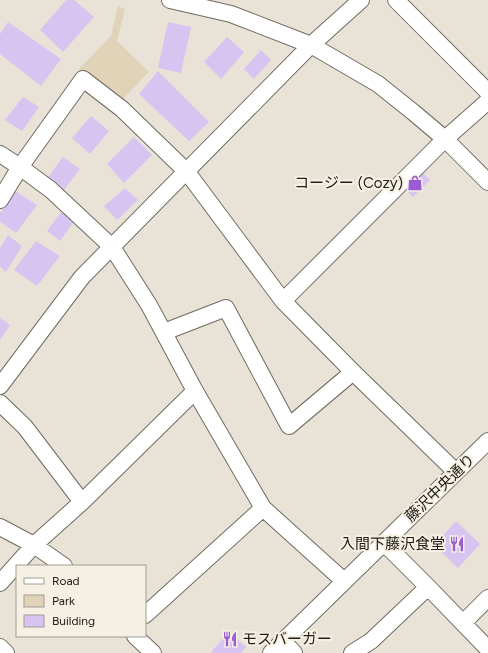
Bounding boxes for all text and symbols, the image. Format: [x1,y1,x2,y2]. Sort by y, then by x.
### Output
place label: コージー (Cozy) [294,174,403,192]
shop icon: コージー (Cozy) [406,174,424,192]
street label: 藤沢中央通り [401,450,479,526]
place label: 入間下藤沢食堂 [340,535,445,553]
restaurant icon: 入間下藤沢食堂 [448,535,466,553]
legend [16,565,146,637]
text: Road [52,574,80,588]
text: Park [52,594,75,608]
text: Building [52,614,95,628]
restaurant icon: モスバーガー [221,630,239,648]
place label: モスバーガー [242,630,332,648]

